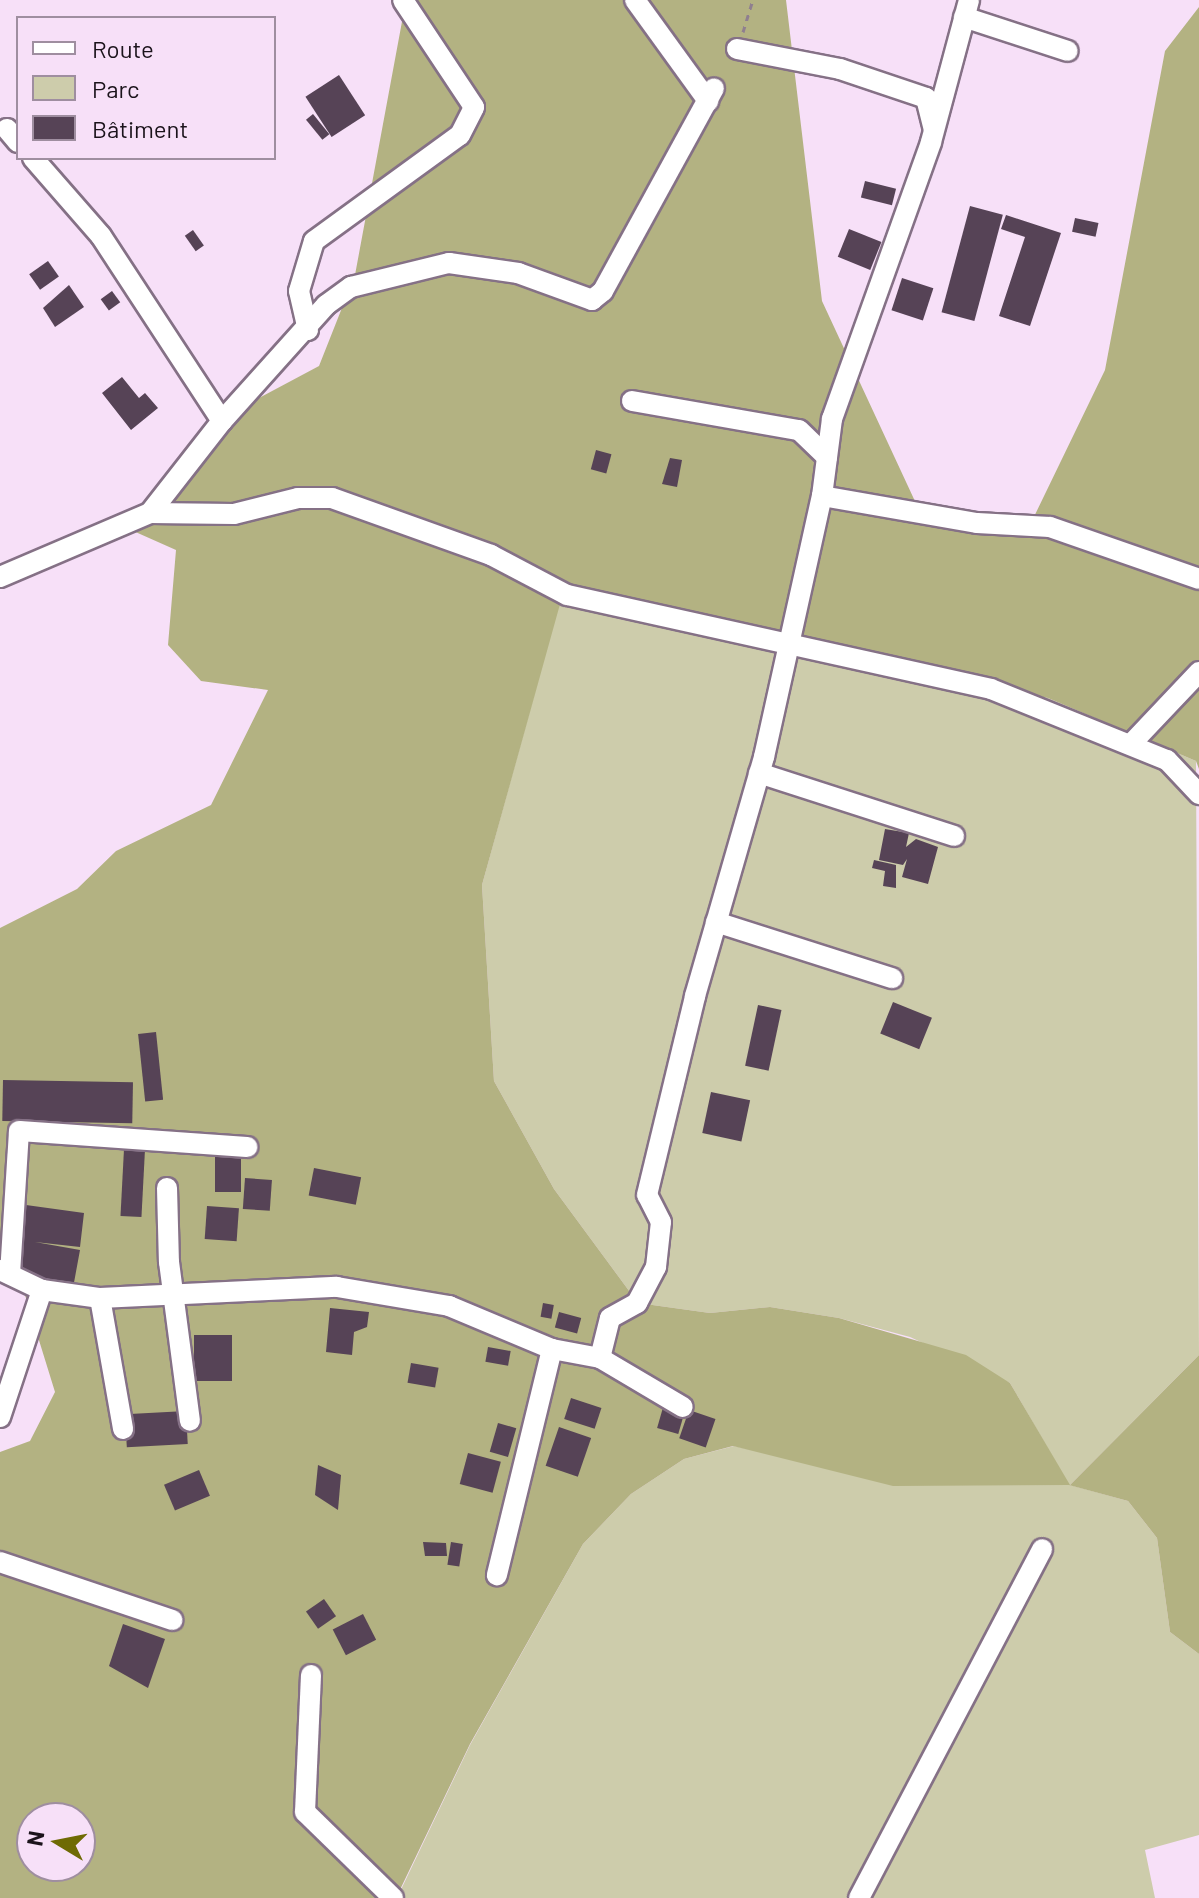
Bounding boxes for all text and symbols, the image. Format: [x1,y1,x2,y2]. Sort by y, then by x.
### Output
legend [16,16,276,160]
text: Route [92,34,154,63]
text: Parc [92,74,140,103]
text: Bâtiment [92,114,188,143]
north arrow [16,1802,96,1882]
text: N [20,1829,48,1848]

